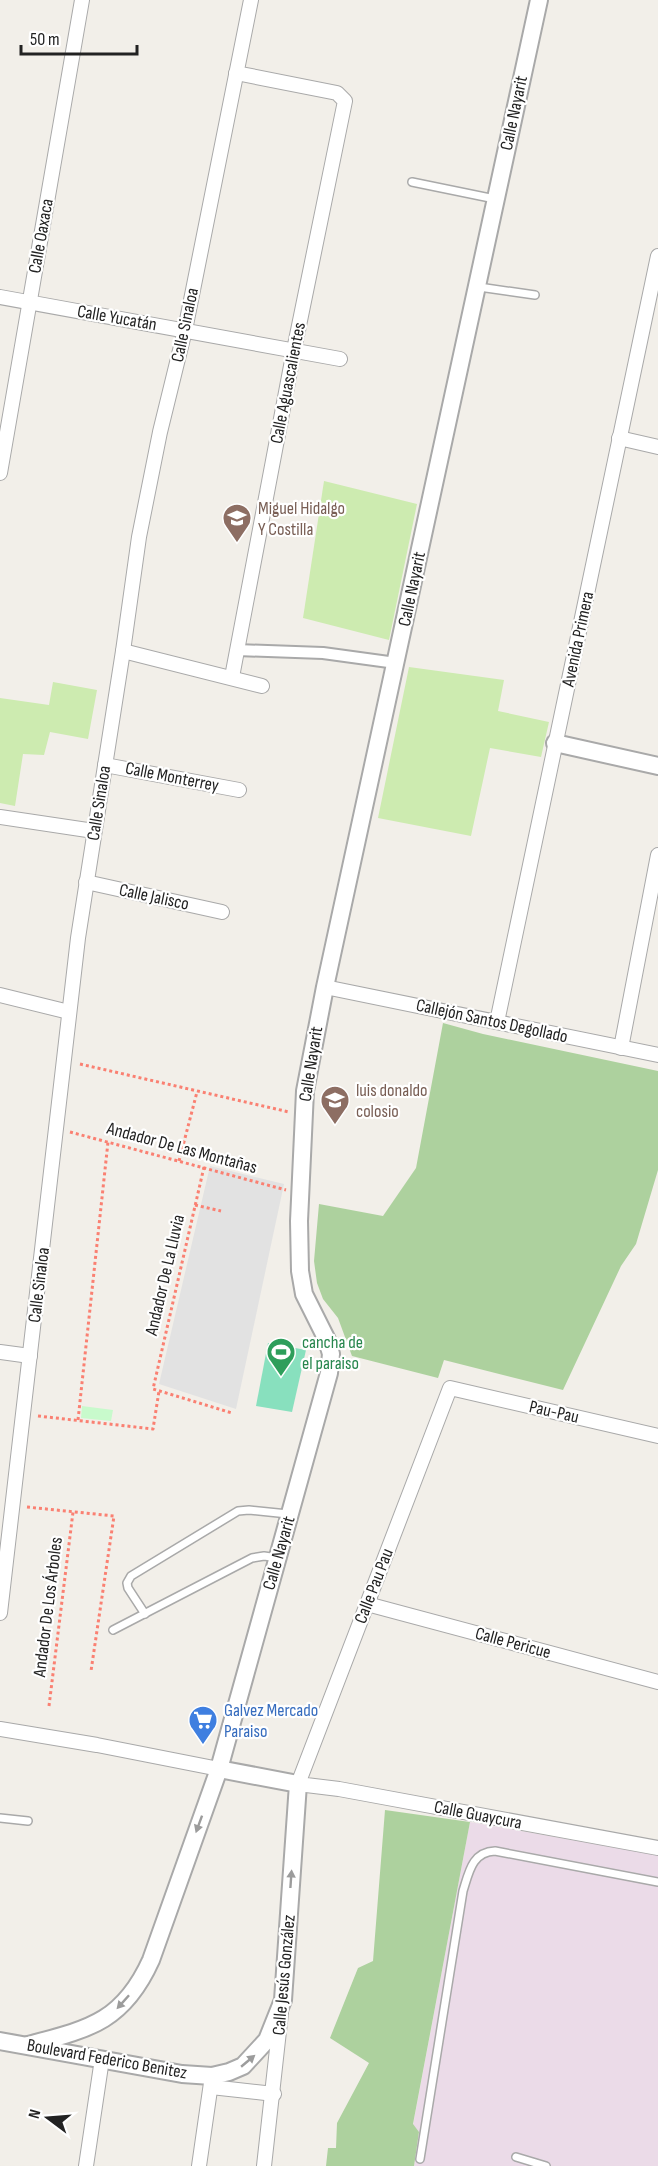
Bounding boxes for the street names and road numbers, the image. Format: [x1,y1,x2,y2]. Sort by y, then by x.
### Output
street label: Calle Nayarit [496,73,532,152]
street label: Calle Oaxaca [24,197,58,275]
street label: Calle Sinaloa [167,286,203,364]
street label: Calle Yucatán [76,301,158,335]
street label: Calle Aguascalientes [266,320,310,446]
street label: Calle Nayarit [394,549,430,628]
street label: Avenida Primera [557,590,598,689]
street label: Calle Monterrey [123,758,221,796]
street label: Calle Sinaloa [83,764,115,842]
street label: Calle Jalisco [117,879,191,915]
street label: Callejón Santos Degollado [414,995,570,1047]
street label: Calle Nayarit [295,1024,327,1103]
street label: Andador De Las Montañas [104,1118,259,1178]
street label: Andador De La Lluvia [141,1212,189,1338]
street label: Calle Sinaloa [24,1246,54,1324]
street label: Pau-Pau [527,1396,581,1428]
street label: Calle Nayarit [258,1513,300,1592]
street label: Andador De Los Árboles [29,1536,67,1679]
street label: Calle Pau Pau [350,1546,398,1626]
street label: Calle Pericue [473,1623,553,1663]
street label: Calle Guaycura [432,1796,524,1834]
street label: Calle Jesús González [268,1913,300,2036]
street label: Boulevard Federico Benitez [25,2035,189,2084]

